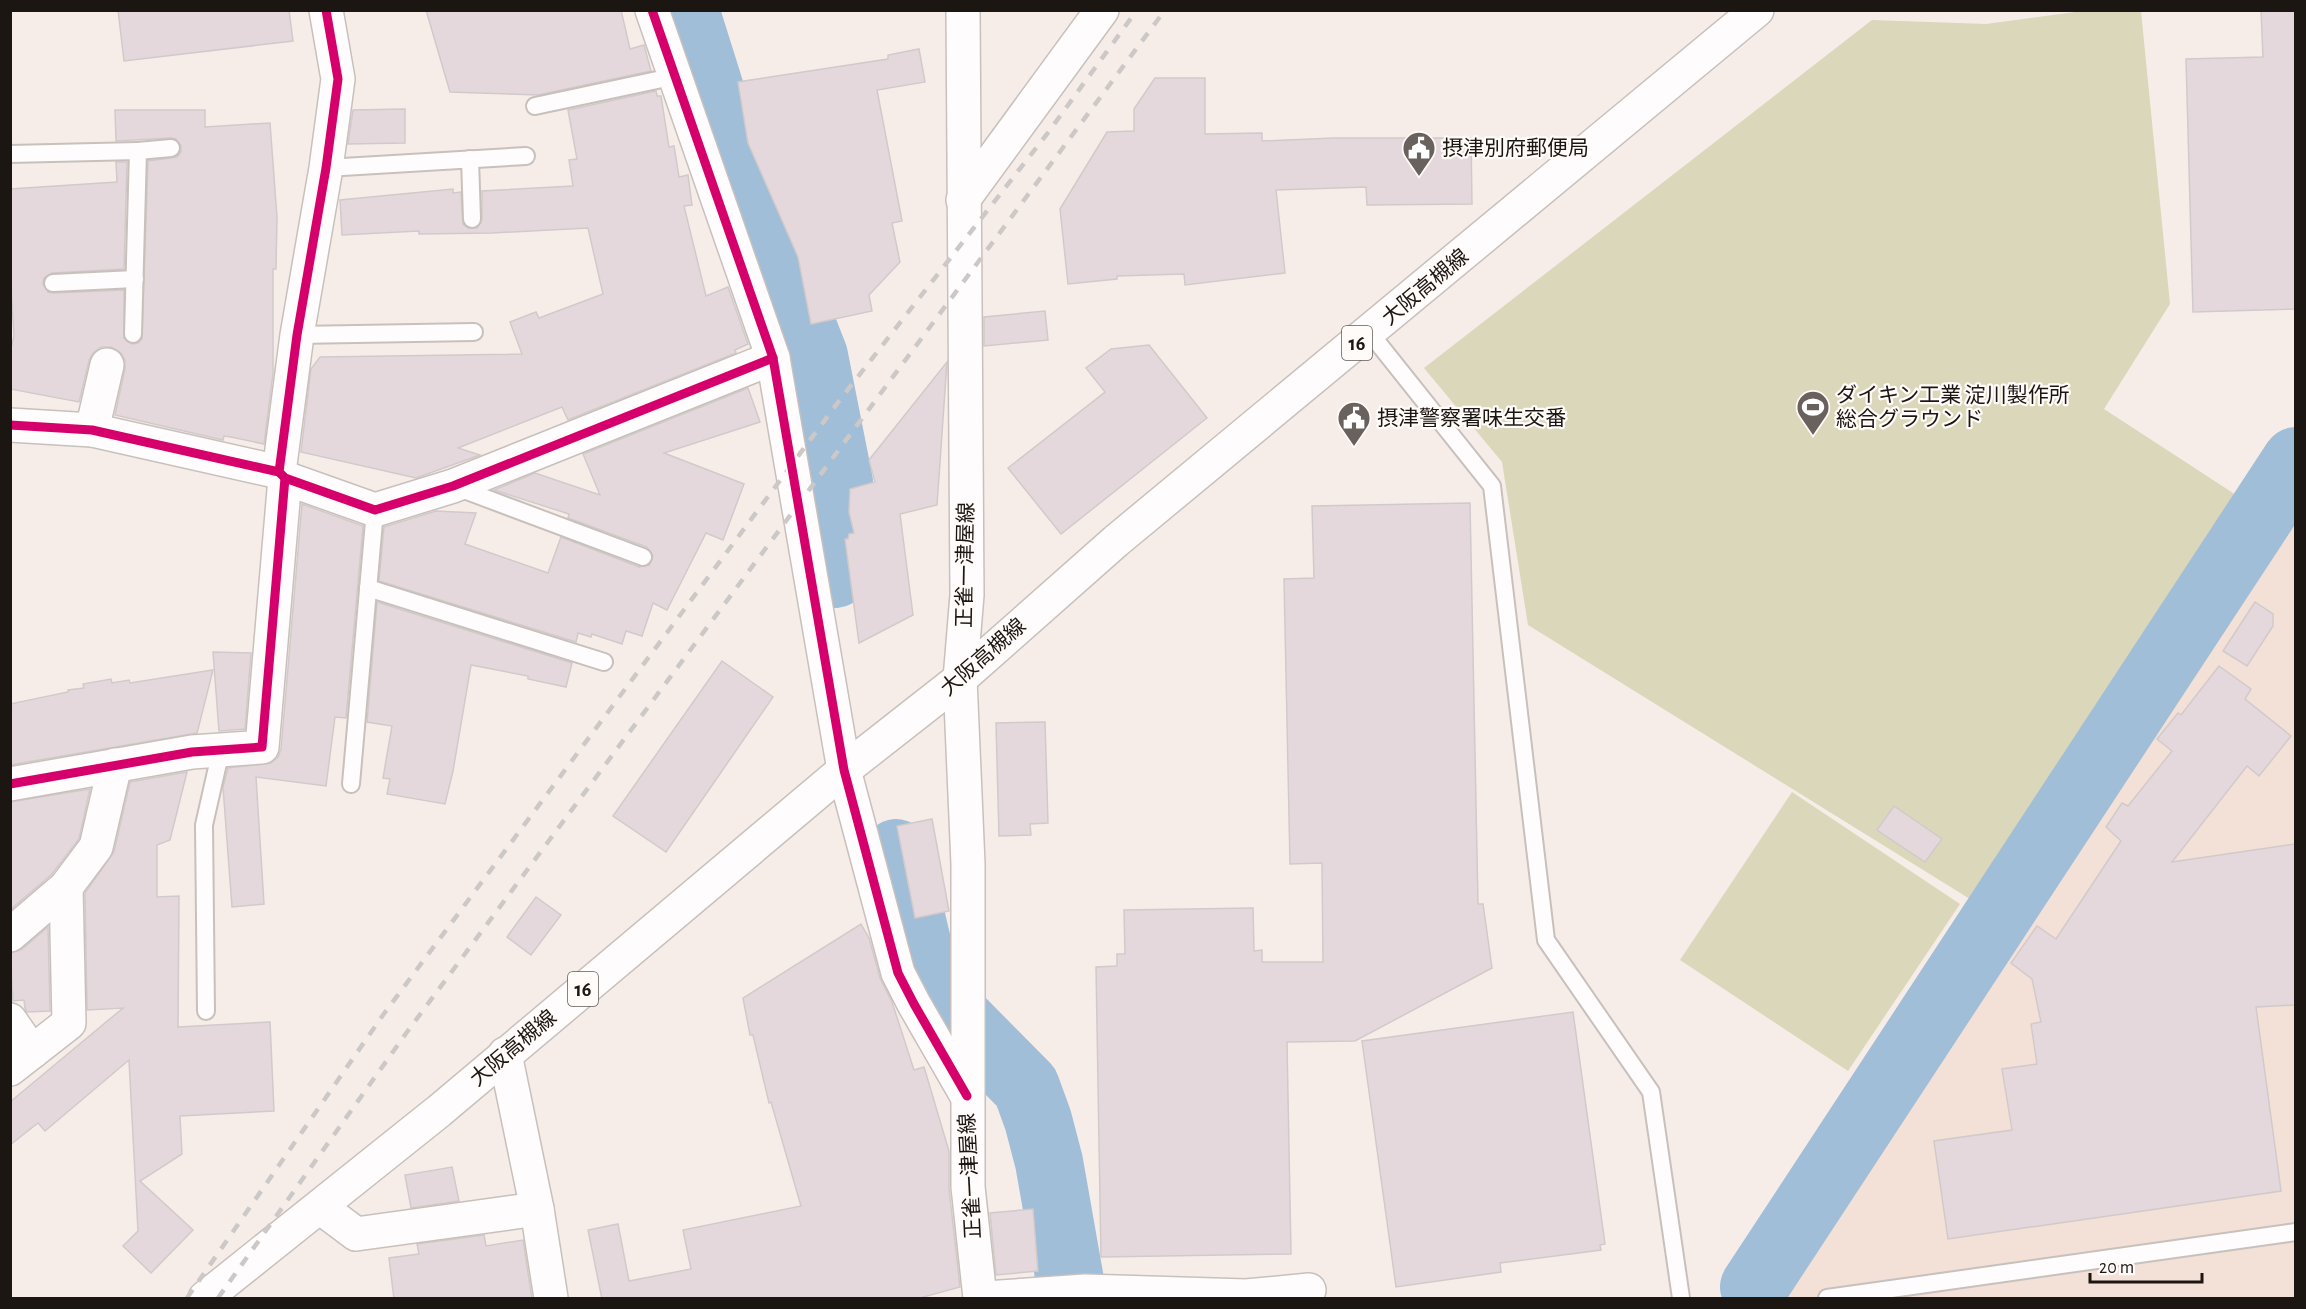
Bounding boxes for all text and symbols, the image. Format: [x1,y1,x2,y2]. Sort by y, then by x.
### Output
public building icon: 摂津別府郵便局 [1401,130,1437,177]
place label: 摂津別府郵便局 [1442,137,1589,159]
street label: 大阪高槻線 [1378,245,1472,329]
road number: 16 [1342,326,1372,360]
place label: ダイキン工業 淀川製作所 総合グラウンド [1836,384,2070,430]
sports icon: ダイキン工業 淀川製作所 総合グラウンド [1795,389,1831,436]
public building icon: 摂津警察署味生交番 [1336,400,1372,447]
place label: 摂津警察署味生交番 [1377,407,1566,429]
street label: 正雀一津屋線 [953,502,977,628]
street label: 大阪高槻線 [936,614,1030,700]
road number: 16 [568,972,598,1006]
street label: 大阪高槻線 [466,1006,560,1090]
street label: 正雀一津屋線 [956,1113,984,1239]
scale bar [2090,1246,2202,1284]
text: 20 m [2099,1259,2134,1277]

